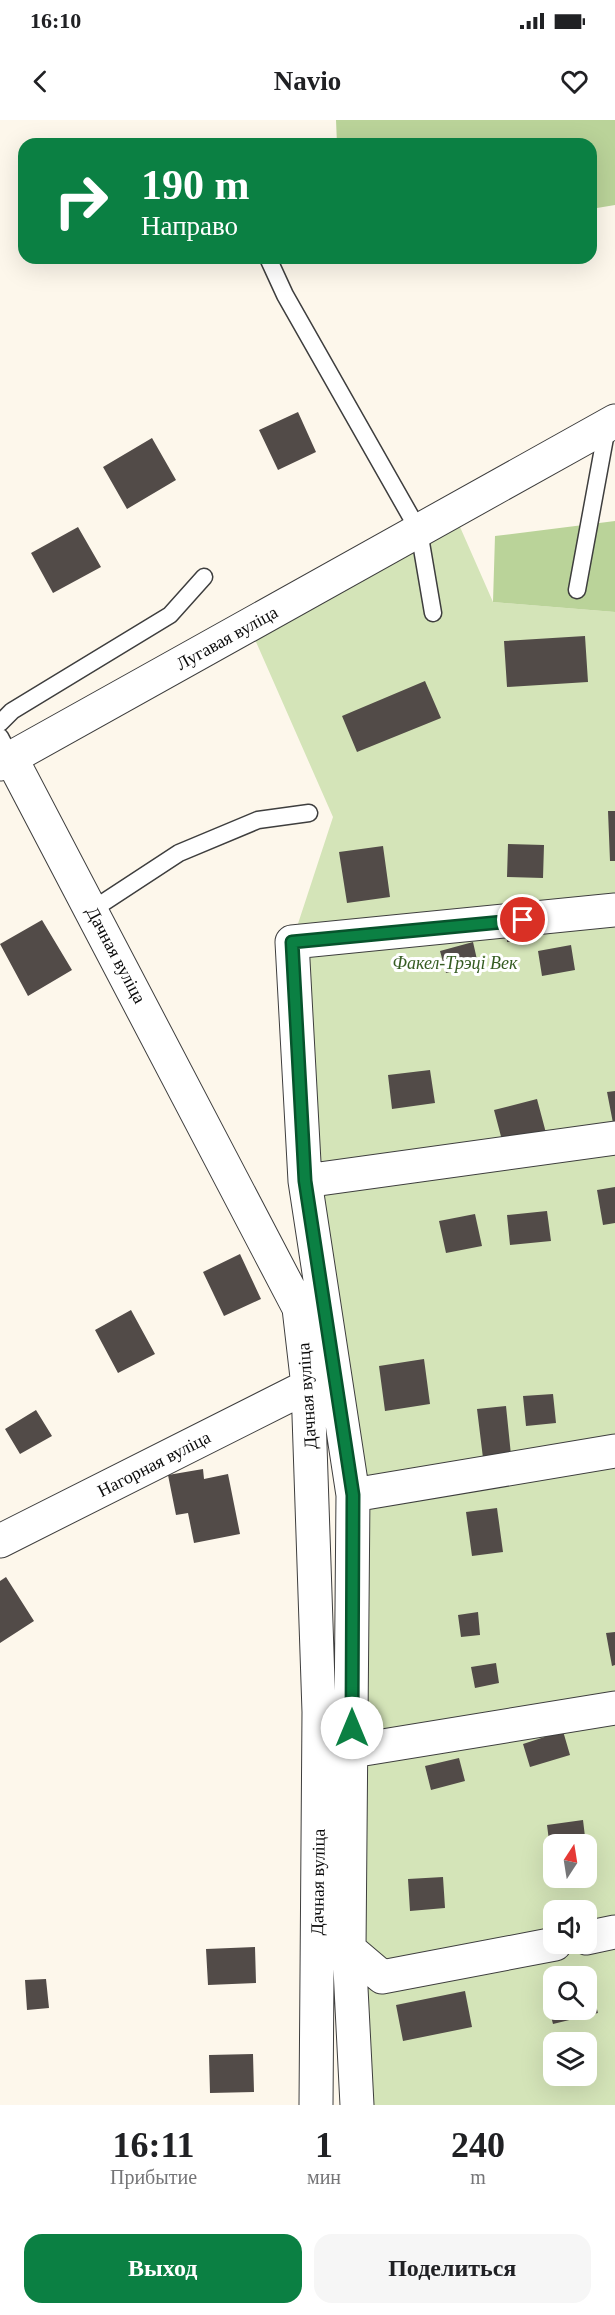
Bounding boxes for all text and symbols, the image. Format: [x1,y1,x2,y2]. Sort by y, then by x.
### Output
text: 16:10 [30,8,81,33]
icon: back [24,65,57,98]
icon: heart [558,65,591,98]
text: Navio [274,66,341,96]
icon: right [42,162,120,240]
text: 190 m [141,162,250,208]
text: Направо [141,211,238,241]
street label: Лугавая вуліца [173,602,281,674]
pin [497,894,548,945]
street label: Дачная вуліца [82,903,150,1007]
icon: arrive [506,903,539,936]
park label: Факел-Трэці Век [393,953,518,973]
street label: Дачная вуліца [293,1342,321,1450]
street label: Нагорная вуліца [94,1427,214,1501]
position arrow [320,1696,384,1760]
street label: Дачная вуліца [307,1828,329,1936]
north arrow [543,1834,597,1888]
map controls [543,1834,597,2086]
button: sound [543,1900,597,1954]
button: search [543,1966,597,2020]
button: layers [543,2032,597,2086]
text: 16:11 [112,2125,195,2165]
text: 1 [315,2125,333,2165]
text: 240 [451,2125,505,2165]
text: Прибытие [110,2166,197,2188]
text: мин [307,2166,341,2188]
text: m [470,2166,486,2188]
button: Выход [24,2234,302,2303]
button: Поделиться [314,2234,591,2303]

